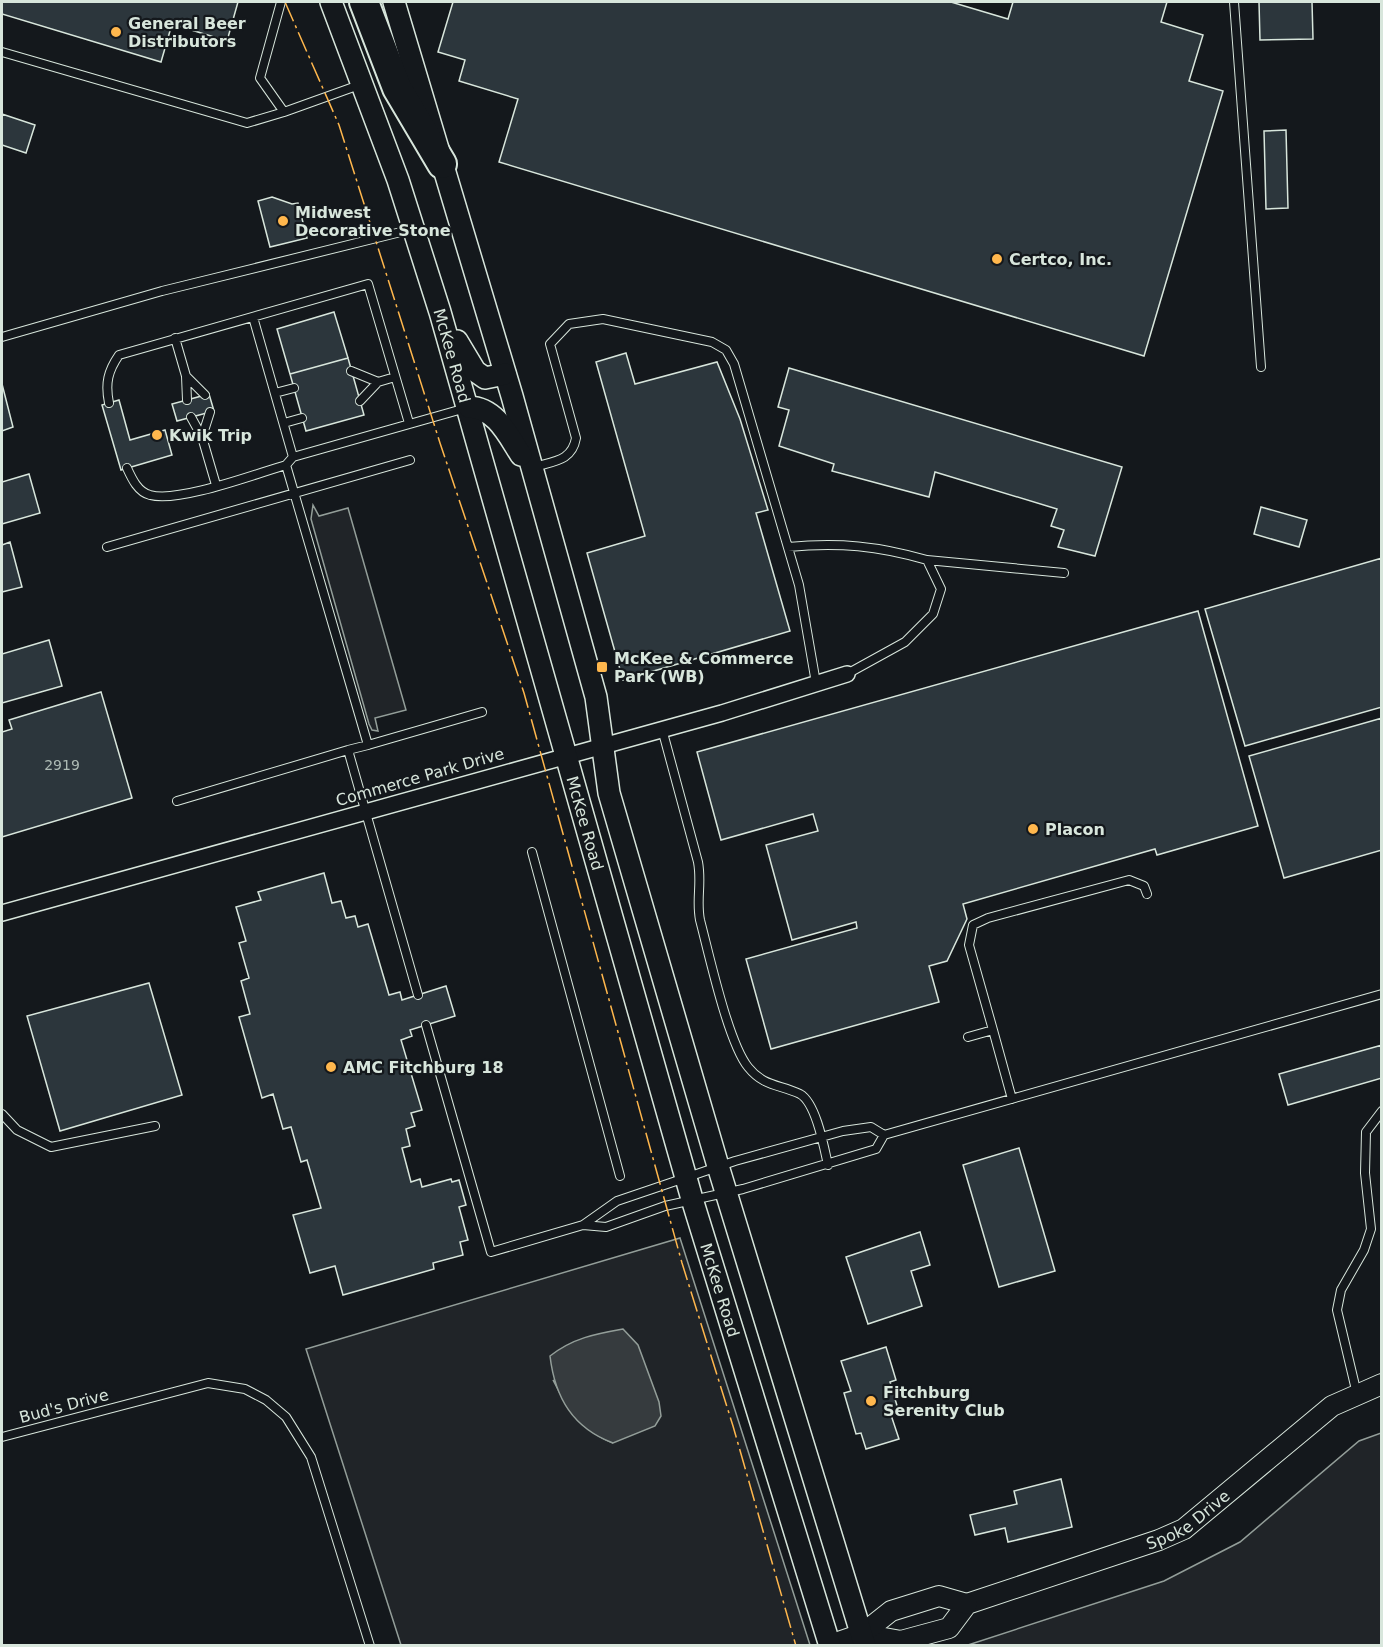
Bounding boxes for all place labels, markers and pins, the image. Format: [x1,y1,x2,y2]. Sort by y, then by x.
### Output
place label: General Beer Distributors [128,14,246,51]
marker: General Beer Distributors [109,25,123,39]
place label: Midwest Decorative Stone [295,203,451,240]
marker: Midwest Decorative Stone [276,214,290,228]
place label: Certco, Inc. [1009,250,1112,269]
marker: Certco, Inc. [990,252,1004,266]
place label: Kwik Trip [169,426,252,445]
marker: Kwik Trip [150,428,164,442]
place label: McKee & Commerce Park (WB) [614,649,794,686]
marker: McKee & Commerce Park (WB) [595,660,609,674]
place label: Placon [1045,820,1105,839]
marker: Placon [1026,822,1040,836]
place label: AMC Fitchburg 18 [343,1058,504,1077]
marker: AMC Fitchburg 18 [324,1060,338,1074]
place label: Fitchburg Serenity Club [883,1383,1005,1420]
marker: Fitchburg Serenity Club [864,1394,878,1408]

